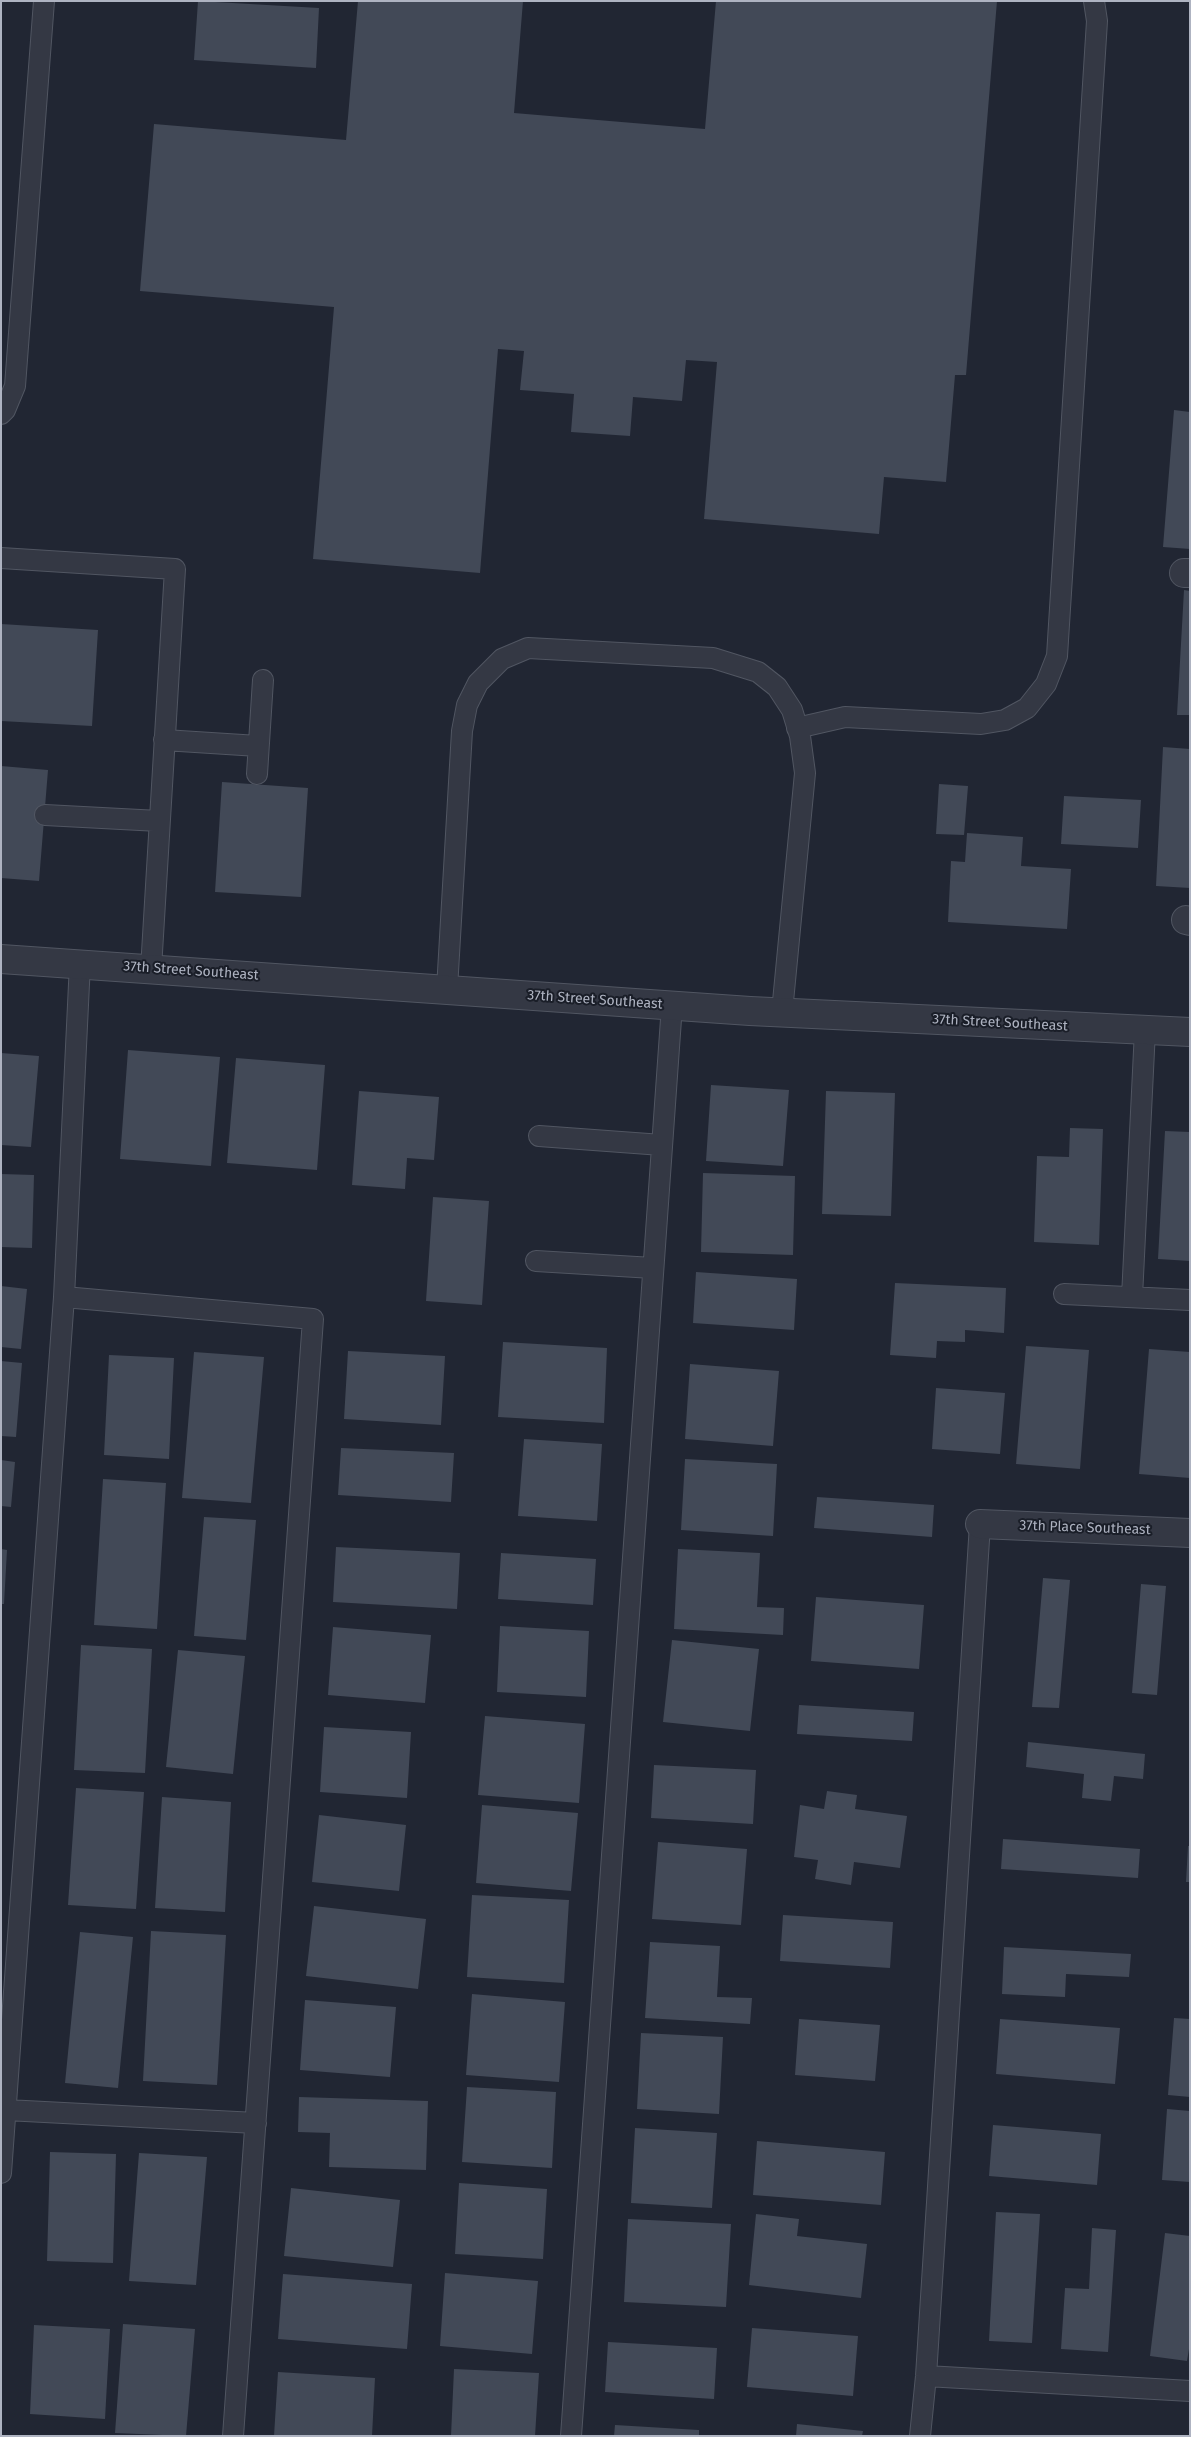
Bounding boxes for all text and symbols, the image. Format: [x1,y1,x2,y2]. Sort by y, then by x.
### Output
street label: 37th Street Southeast [123,958,259,984]
street label: 37th Street Southeast [527,987,663,1013]
street label: 37th Street Southeast [932,1011,1068,1035]
street label: 37th Place Southeast [1019,1517,1151,1539]

